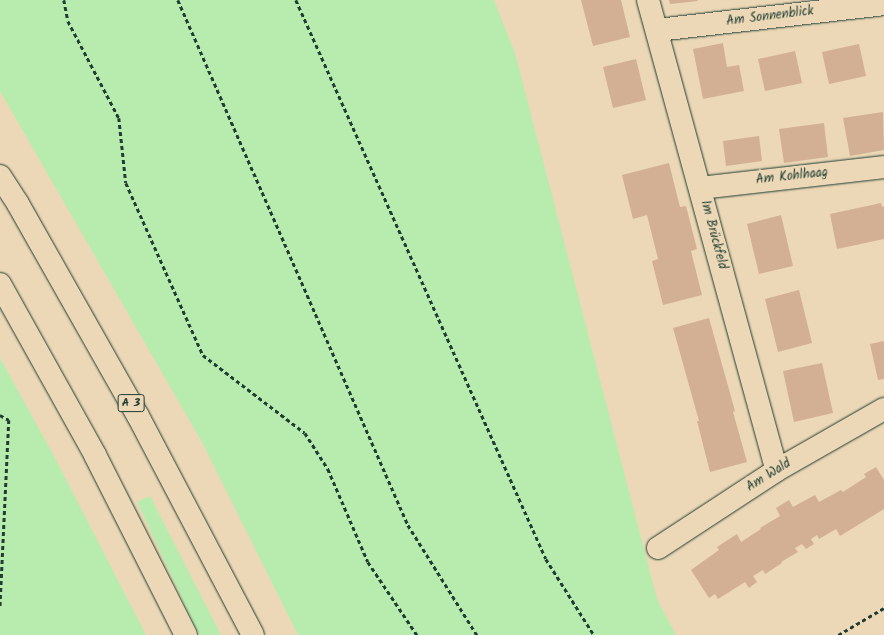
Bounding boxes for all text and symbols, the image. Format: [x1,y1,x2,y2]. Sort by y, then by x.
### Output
street label: Am Sonnenblick [725,4,815,30]
street label: Am Kohlhaag [755,165,829,189]
street label: Im Brückfeld [696,199,730,271]
road number: A 3 [117,393,145,413]
street label: Am Wald [744,456,794,496]

